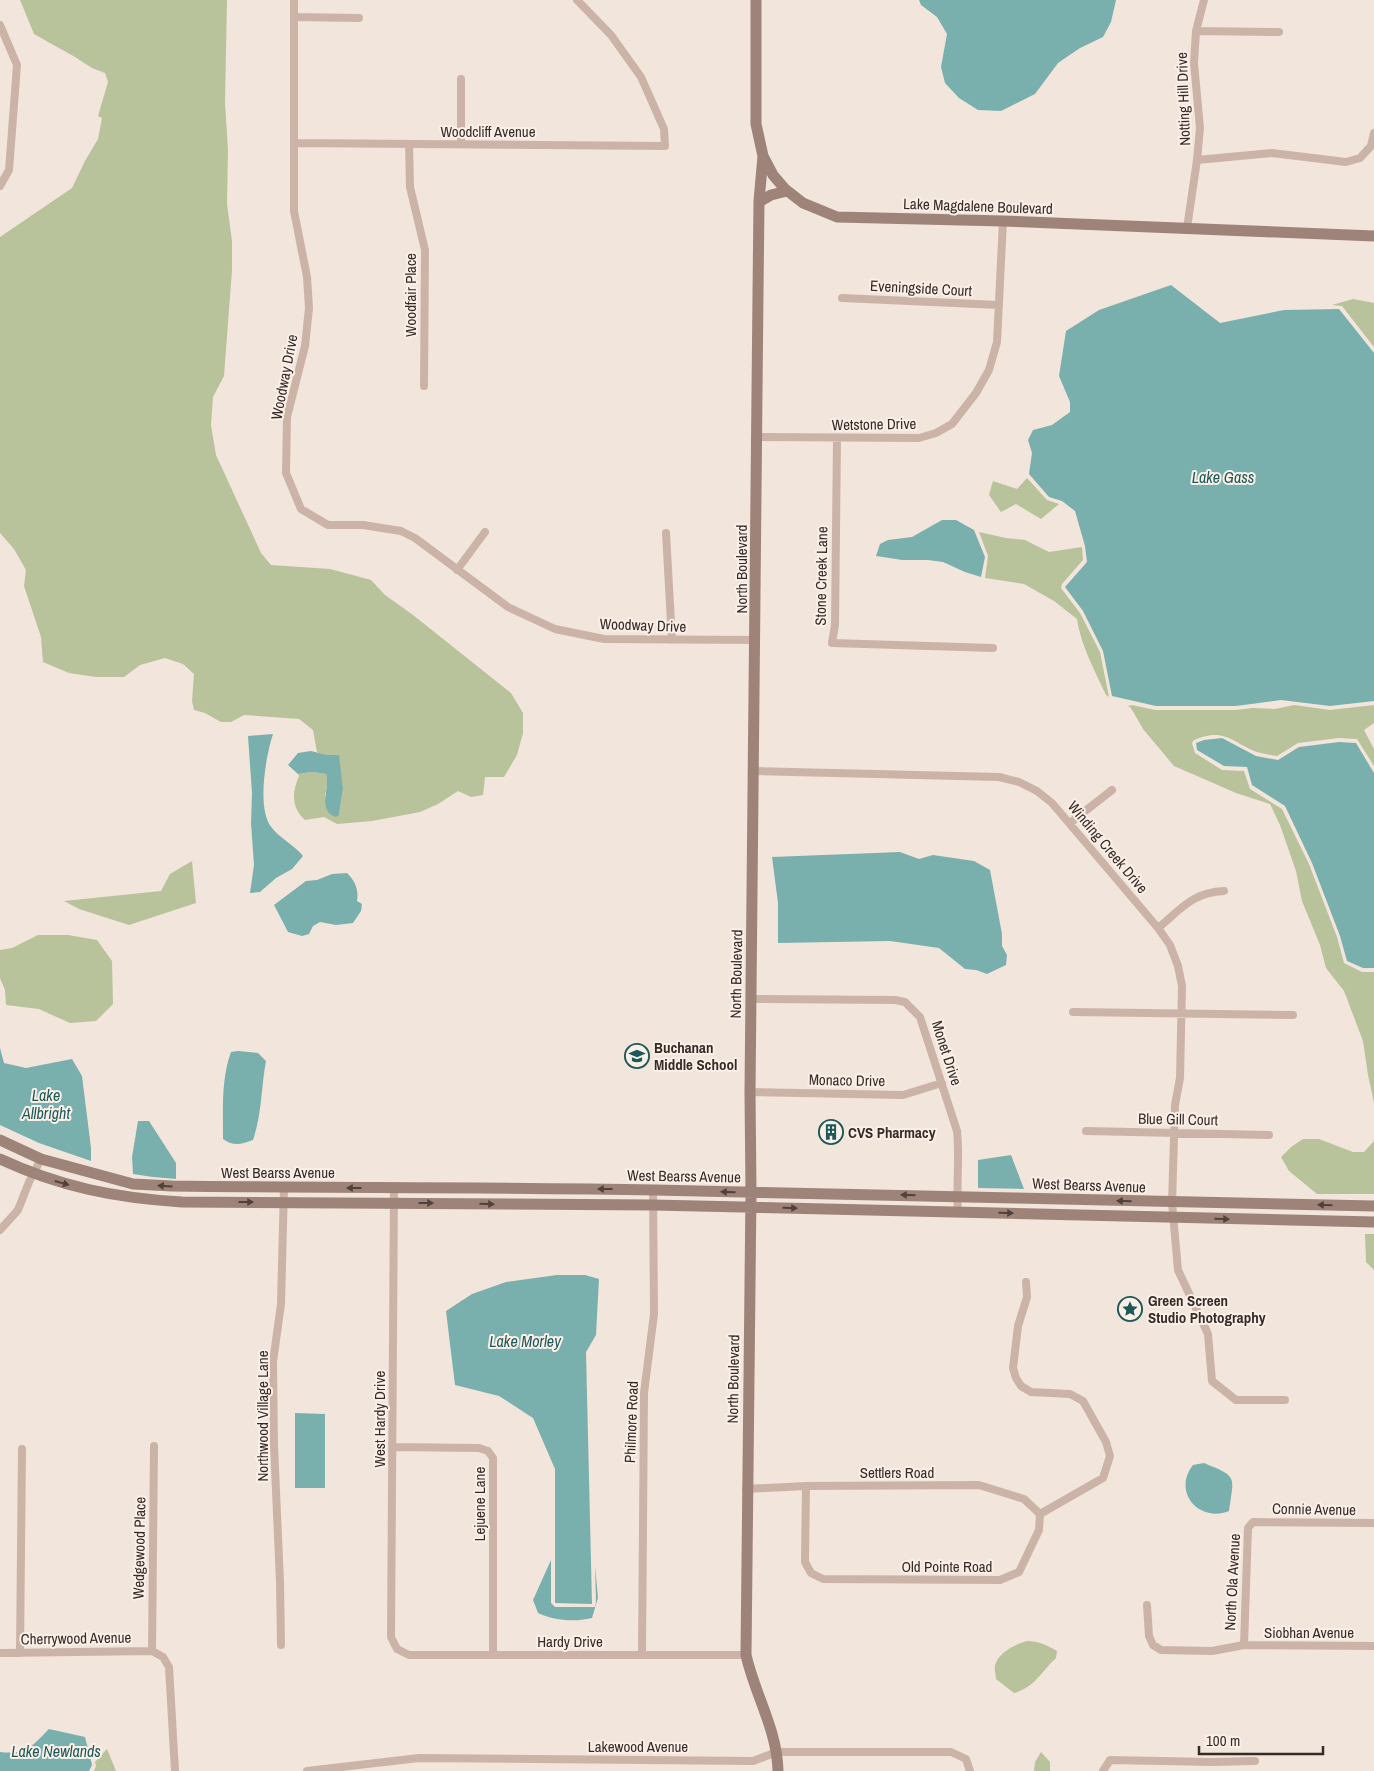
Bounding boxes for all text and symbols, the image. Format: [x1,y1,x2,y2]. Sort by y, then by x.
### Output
street label: Notting Hill Drive [1171,52,1195,146]
street label: Woodcliff Avenue [440,121,536,142]
street label: Lake Magdalene Boulevard [903,193,1053,219]
street label: Woodfair Place [400,253,421,337]
street label: Eveningside Court [870,275,973,301]
street label: Woodway Drive [265,332,303,422]
street label: Wetstone Drive [832,413,917,435]
water label: Lake Gass [1192,466,1255,488]
street label: North Boulevard [731,525,752,613]
street label: Stone Creek Lane [810,526,832,626]
street label: Woodway Drive [599,613,687,637]
street label: Winding Creek Drive [1063,796,1153,898]
street label: North Boulevard [725,929,747,1019]
street label: Monet Drive [927,1018,967,1088]
place label: Buchanan Middle School [654,1037,737,1075]
school or university icon: Buchanan Middle School [624,1043,650,1069]
street label: Monaco Drive [809,1069,886,1091]
water label: Lake Allbright [21,1084,70,1124]
street label: Blue Gill Court [1138,1108,1219,1130]
building icon: CVS Pharmacy [818,1119,844,1145]
place label: CVS Pharmacy [848,1122,936,1143]
street label: West Bearss Avenue [221,1162,335,1183]
street label: West Bearss Avenue [627,1165,741,1187]
street label: West Bearss Avenue [1032,1173,1146,1197]
one-way arrow [54,1180,69,1188]
one-way arrow [157,1181,173,1189]
one-way arrow [345,1184,361,1192]
one-way arrow [596,1185,612,1193]
one-way arrow [719,1187,735,1195]
one-way arrow [899,1191,915,1199]
one-way arrow [1115,1197,1131,1205]
one-way arrow [238,1198,254,1206]
one-way arrow [418,1199,434,1207]
one-way arrow [479,1200,495,1208]
one-way arrow [1317,1201,1333,1209]
one-way arrow [782,1205,798,1213]
one-way arrow [999,1209,1015,1217]
one-way arrow [1214,1215,1230,1223]
place label: Green Screen Studio Photography [1148,1290,1266,1328]
place icon: Green Screen Studio Photography [1117,1296,1143,1322]
water label: Lake Morley [489,1330,562,1352]
street label: North Boulevard [722,1334,744,1424]
street label: Northwood Village Lane [252,1350,273,1482]
street label: West Hardy Drive [369,1370,390,1467]
street label: Philmore Road [619,1381,643,1463]
street label: Settlers Road [860,1462,934,1483]
street label: Lejuene Lane [469,1467,490,1541]
street label: Wedgewood Place [128,1496,150,1599]
street label: Connie Avenue [1272,1498,1356,1520]
street label: North Ola Avenue [1219,1533,1245,1631]
street label: Old Pointe Road [902,1556,992,1577]
street label: Siobhan Avenue [1264,1622,1354,1643]
street label: Cherrywood Avenue [21,1627,132,1649]
street label: Hardy Drive [537,1631,603,1652]
scale bar [1199,1724,1323,1756]
text: 100 m [1206,1730,1240,1751]
street label: Lakewood Avenue [588,1736,688,1757]
water label: Lake Newlands [11,1740,101,1762]

